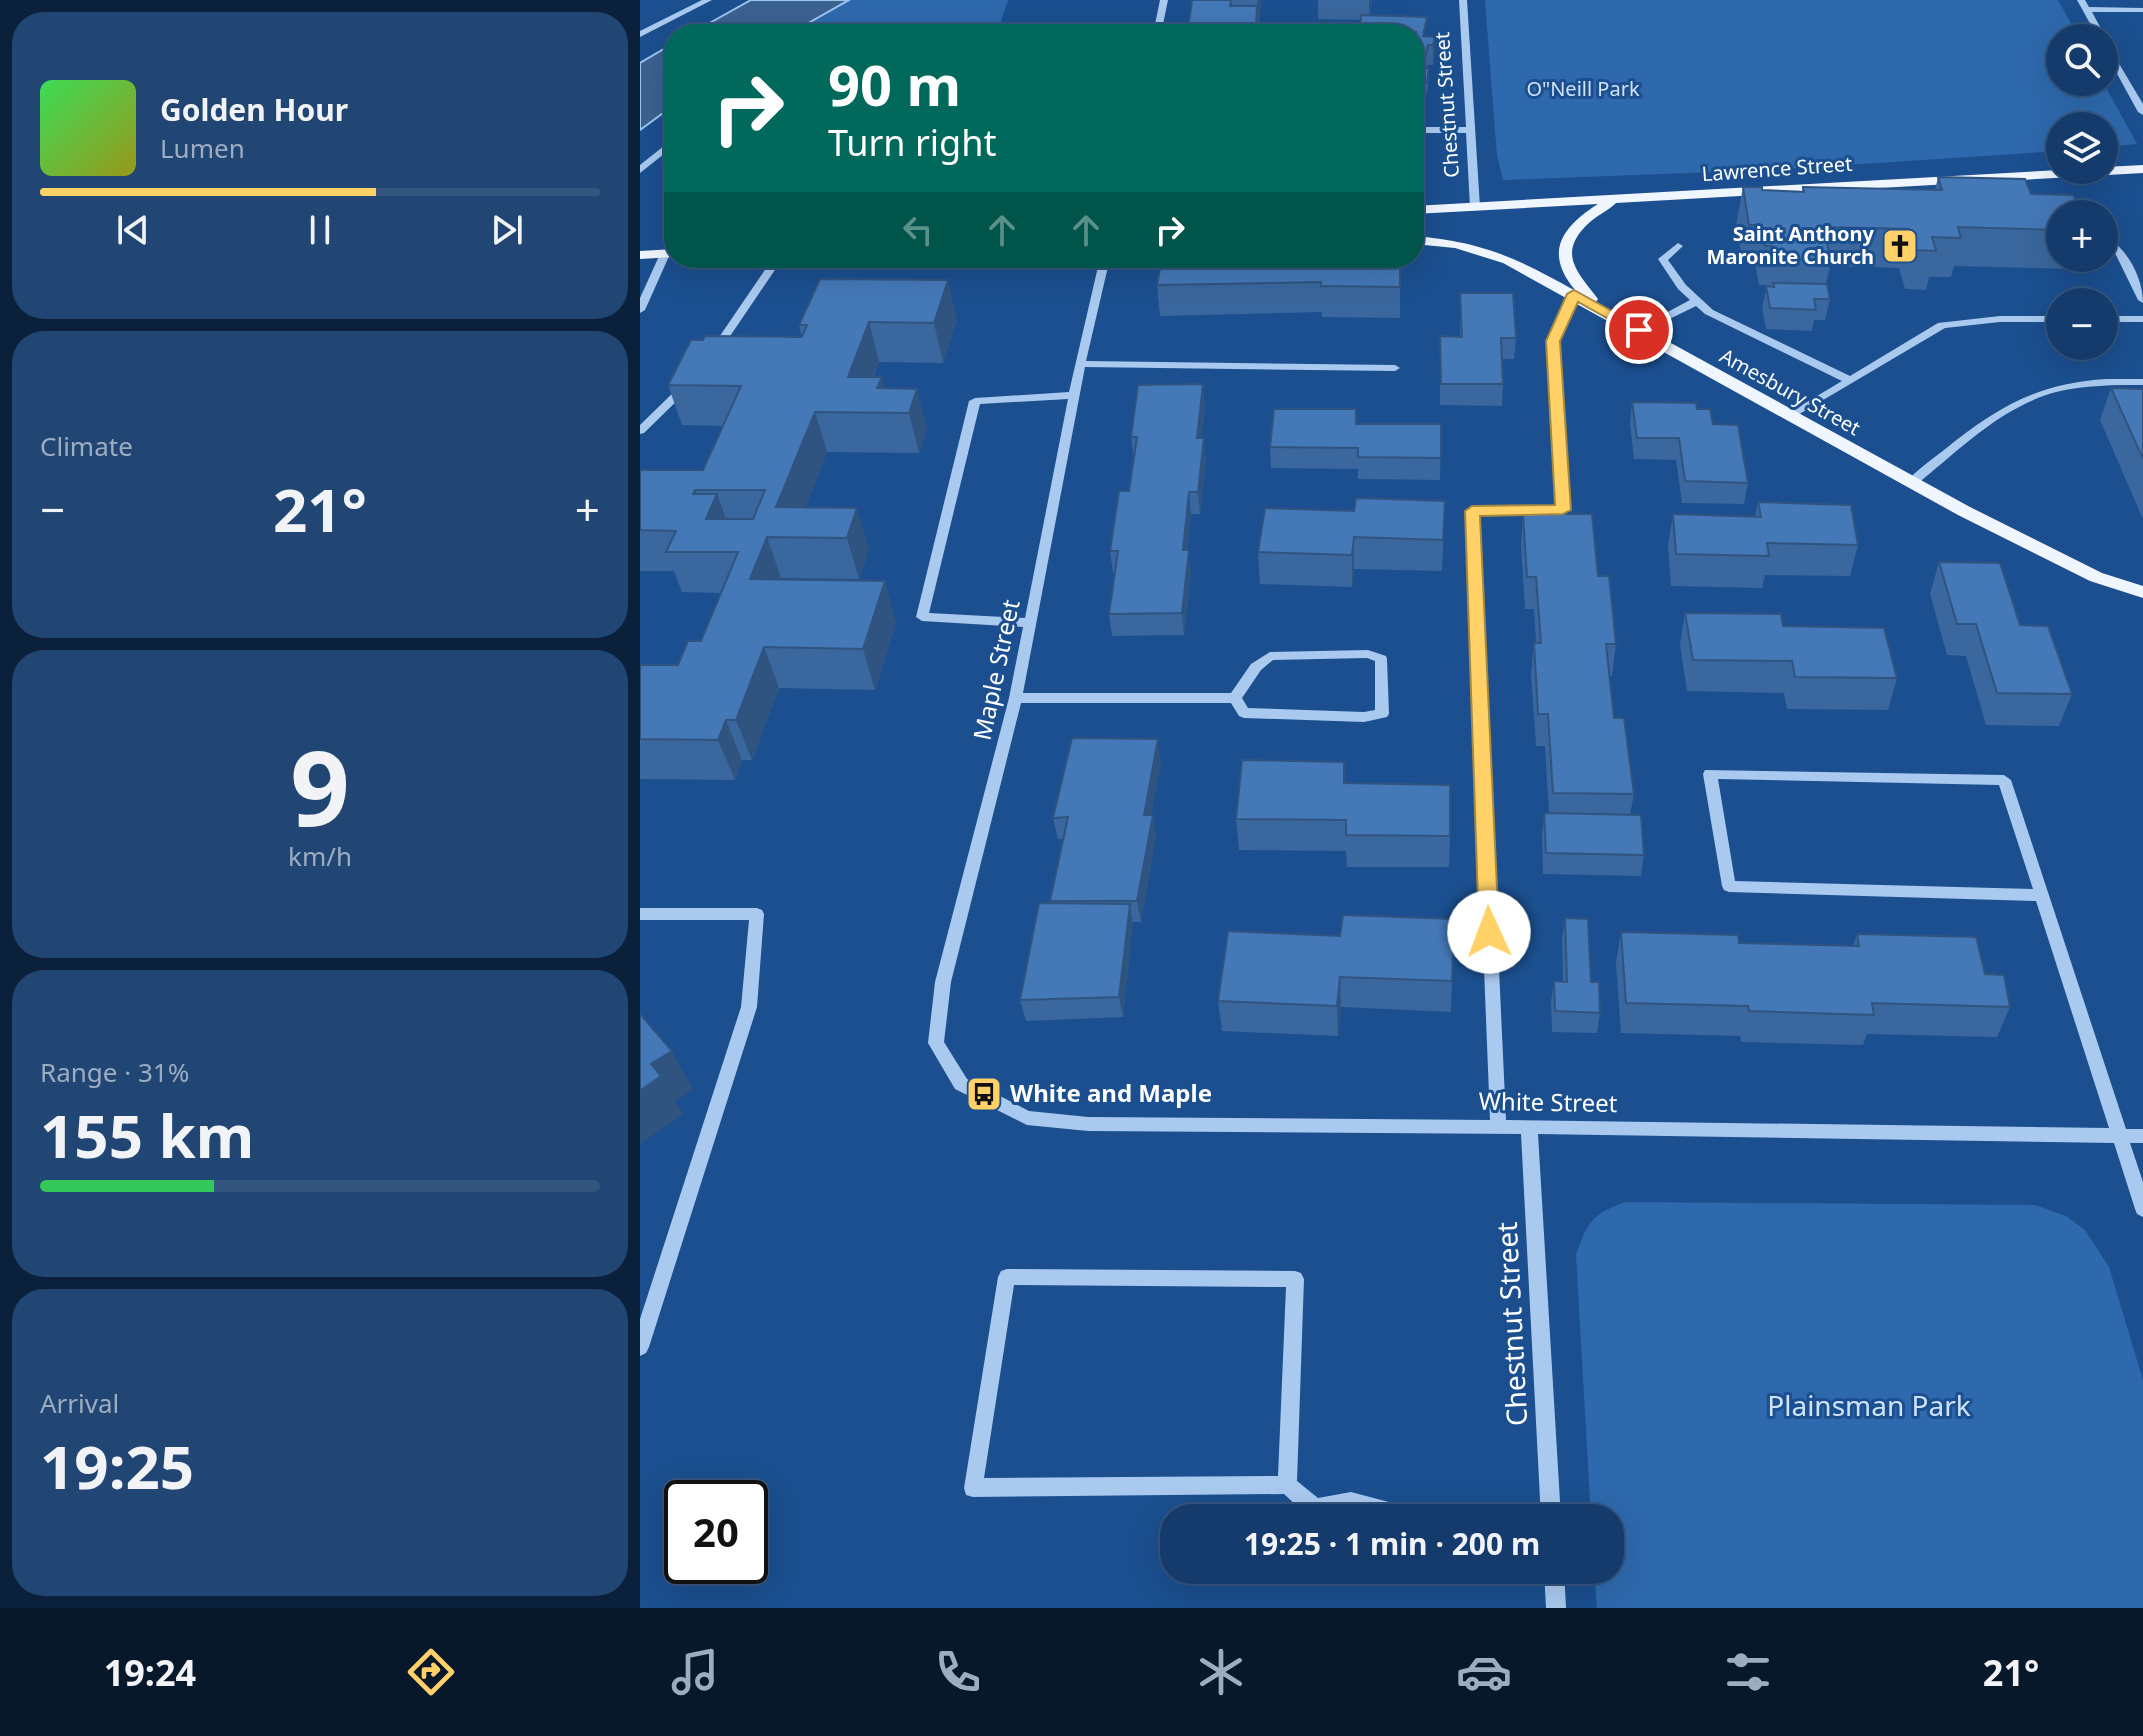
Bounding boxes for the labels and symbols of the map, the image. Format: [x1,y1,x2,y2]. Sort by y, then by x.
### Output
street label: Chestnut Street [1428,31,1465,179]
park label: O"Neill Park [1526,75,1640,102]
street label: Lawrence Street [1701,150,1853,187]
place label: Saint Anthony Maronite Church [1707,220,1875,270]
church icon: Saint Anthony Maronite Church [1881,227,1919,265]
pin [1605,296,1673,364]
street label: Amesbury Street [1715,342,1865,441]
street label: Maple Street [965,596,1027,743]
position arrow [1447,890,1531,974]
bus stop icon: White and Maple [965,1075,1003,1113]
place label: White and Maple [1010,1076,1212,1109]
street label: White Street [1478,1084,1618,1119]
street label: Chestnut Street [1487,1221,1535,1427]
park label: Plainsman Park [1767,1386,1971,1424]
speed limit sign: 20 [664,1480,768,1584]

